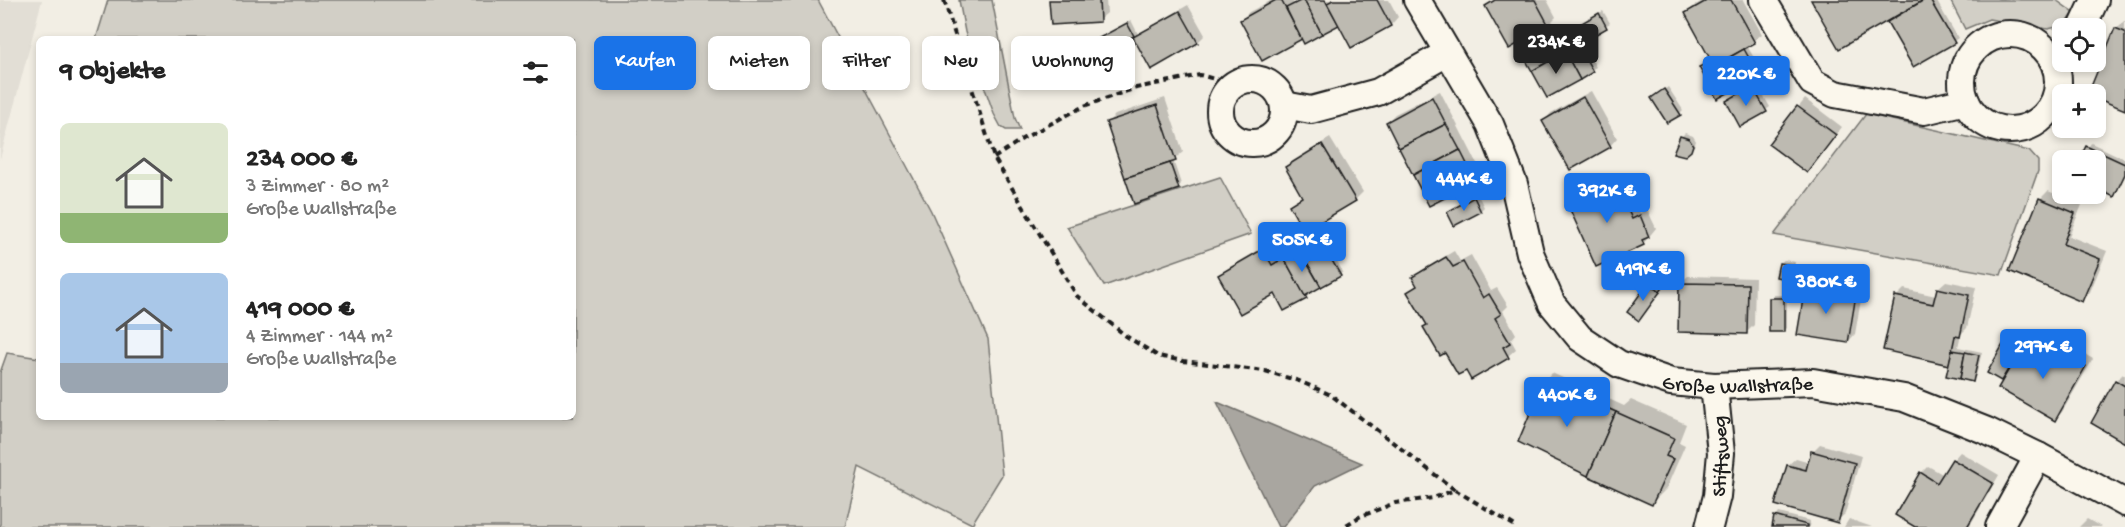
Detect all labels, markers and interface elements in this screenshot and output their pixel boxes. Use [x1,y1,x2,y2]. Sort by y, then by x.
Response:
map controls [2052,18,2106,204]
button: locate [2052,18,2106,72]
pin: 234K € [1507,24,1605,75]
text: 234K € [1527,32,1585,55]
chip: Kaufen [594,36,696,90]
chip: Mieten [708,36,810,90]
chip: Filter [822,36,910,90]
chip: Neu [922,36,999,90]
chip: Wohnung [1011,36,1135,90]
icon: filters [519,56,552,89]
pin: 220K € [1697,56,1795,107]
text: 9 Objekte [60,57,165,88]
text: 220K € [1717,64,1775,87]
button: + [2052,84,2106,138]
text: 234 000 € [246,145,357,176]
icon: home [108,147,180,219]
button: − [2052,150,2106,204]
pin: 444K € [1415,161,1513,212]
text: 444K € [1436,169,1492,192]
pin: 392K € [1558,173,1656,224]
text: 3 Zimmer · 80 m² [246,176,389,199]
text: 392K € [1578,181,1636,204]
text: Große Wallstraße [246,199,396,222]
pin: 505K € [1253,222,1351,273]
text: 505K € [1272,230,1332,253]
pin: 419K € [1594,251,1692,302]
text: 419K € [1615,259,1671,282]
pin: 380K € [1777,264,1875,315]
text: 380K € [1796,272,1856,295]
text: 419 000 € [246,295,354,326]
icon: home [108,297,180,369]
text: 4 Zimmer · 144 m² [246,326,393,349]
pin: 297K € [1994,329,2092,380]
text: 297K € [2014,337,2072,360]
text: Große Wallstraße [246,349,396,372]
street label: Große Wallstraße [1658,372,1814,401]
pin: 440K € [1518,377,1616,428]
text: 440K € [1538,385,1596,408]
street label: Stiftsweg [1709,414,1736,498]

